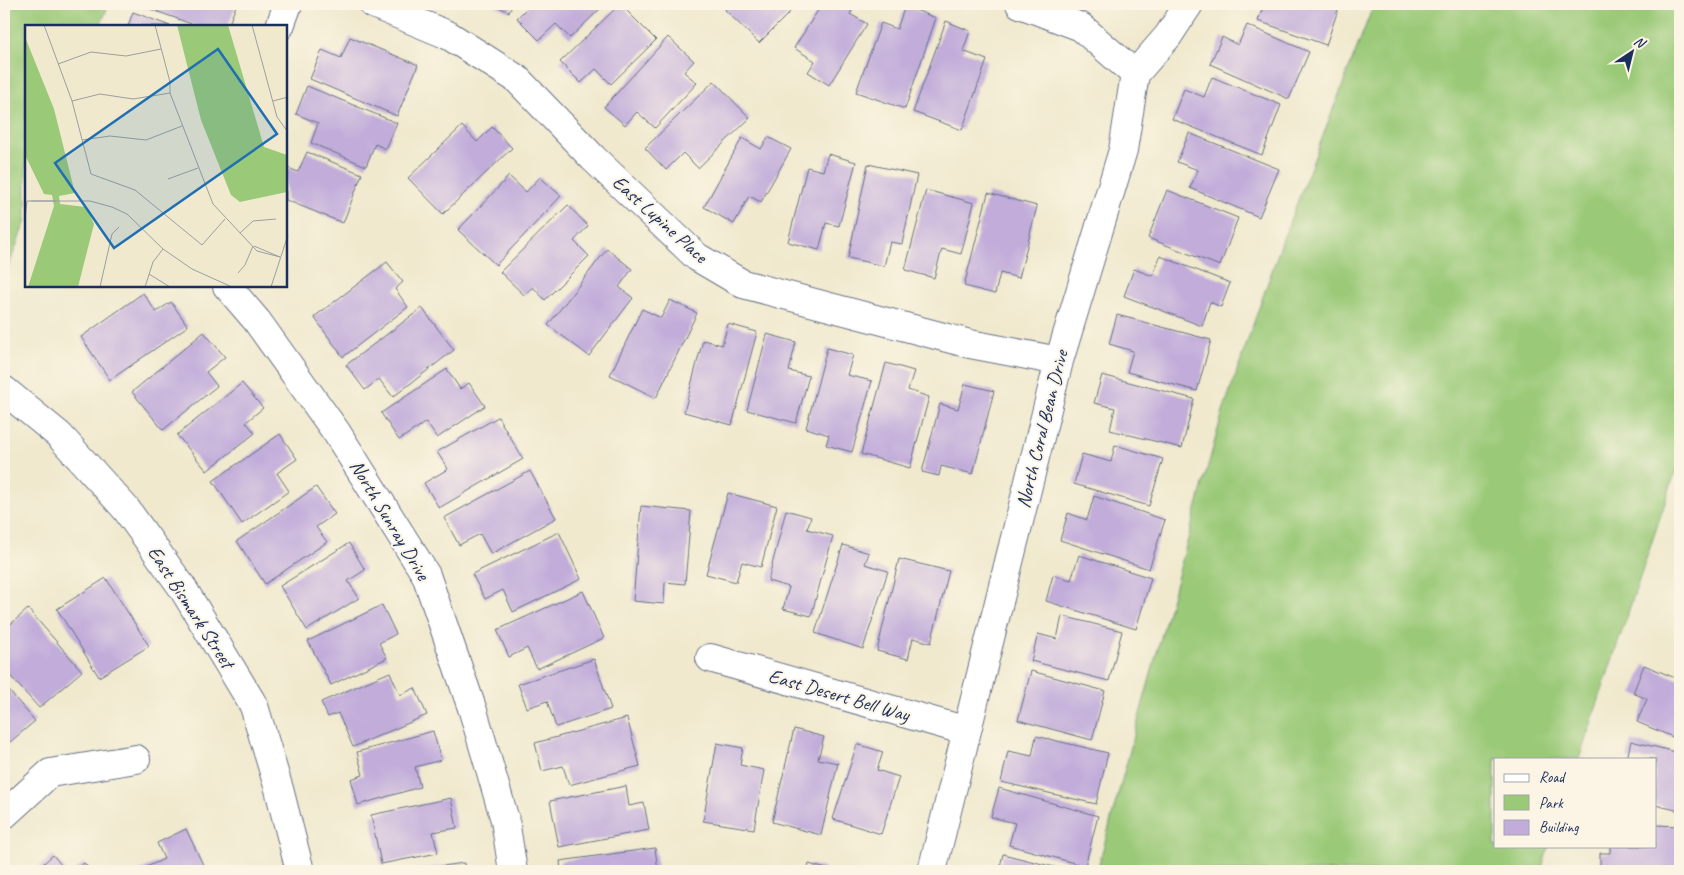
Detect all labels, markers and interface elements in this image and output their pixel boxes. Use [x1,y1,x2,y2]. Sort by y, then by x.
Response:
inset map [25,25,288,288]
north arrow [1606,28,1656,78]
text: N [1631,32,1650,53]
street label: East Lupine Place [607,170,714,269]
street label: North Coral Bean Drive [1010,346,1074,510]
street label: North Sunray Drive [344,455,436,586]
street label: East Bismark Street [142,541,242,676]
street label: East Desert Bell Way [766,663,913,727]
legend [1494,758,1656,848]
text: Road [1539,768,1566,787]
text: Park [1539,794,1564,813]
text: Building [1539,818,1579,837]

